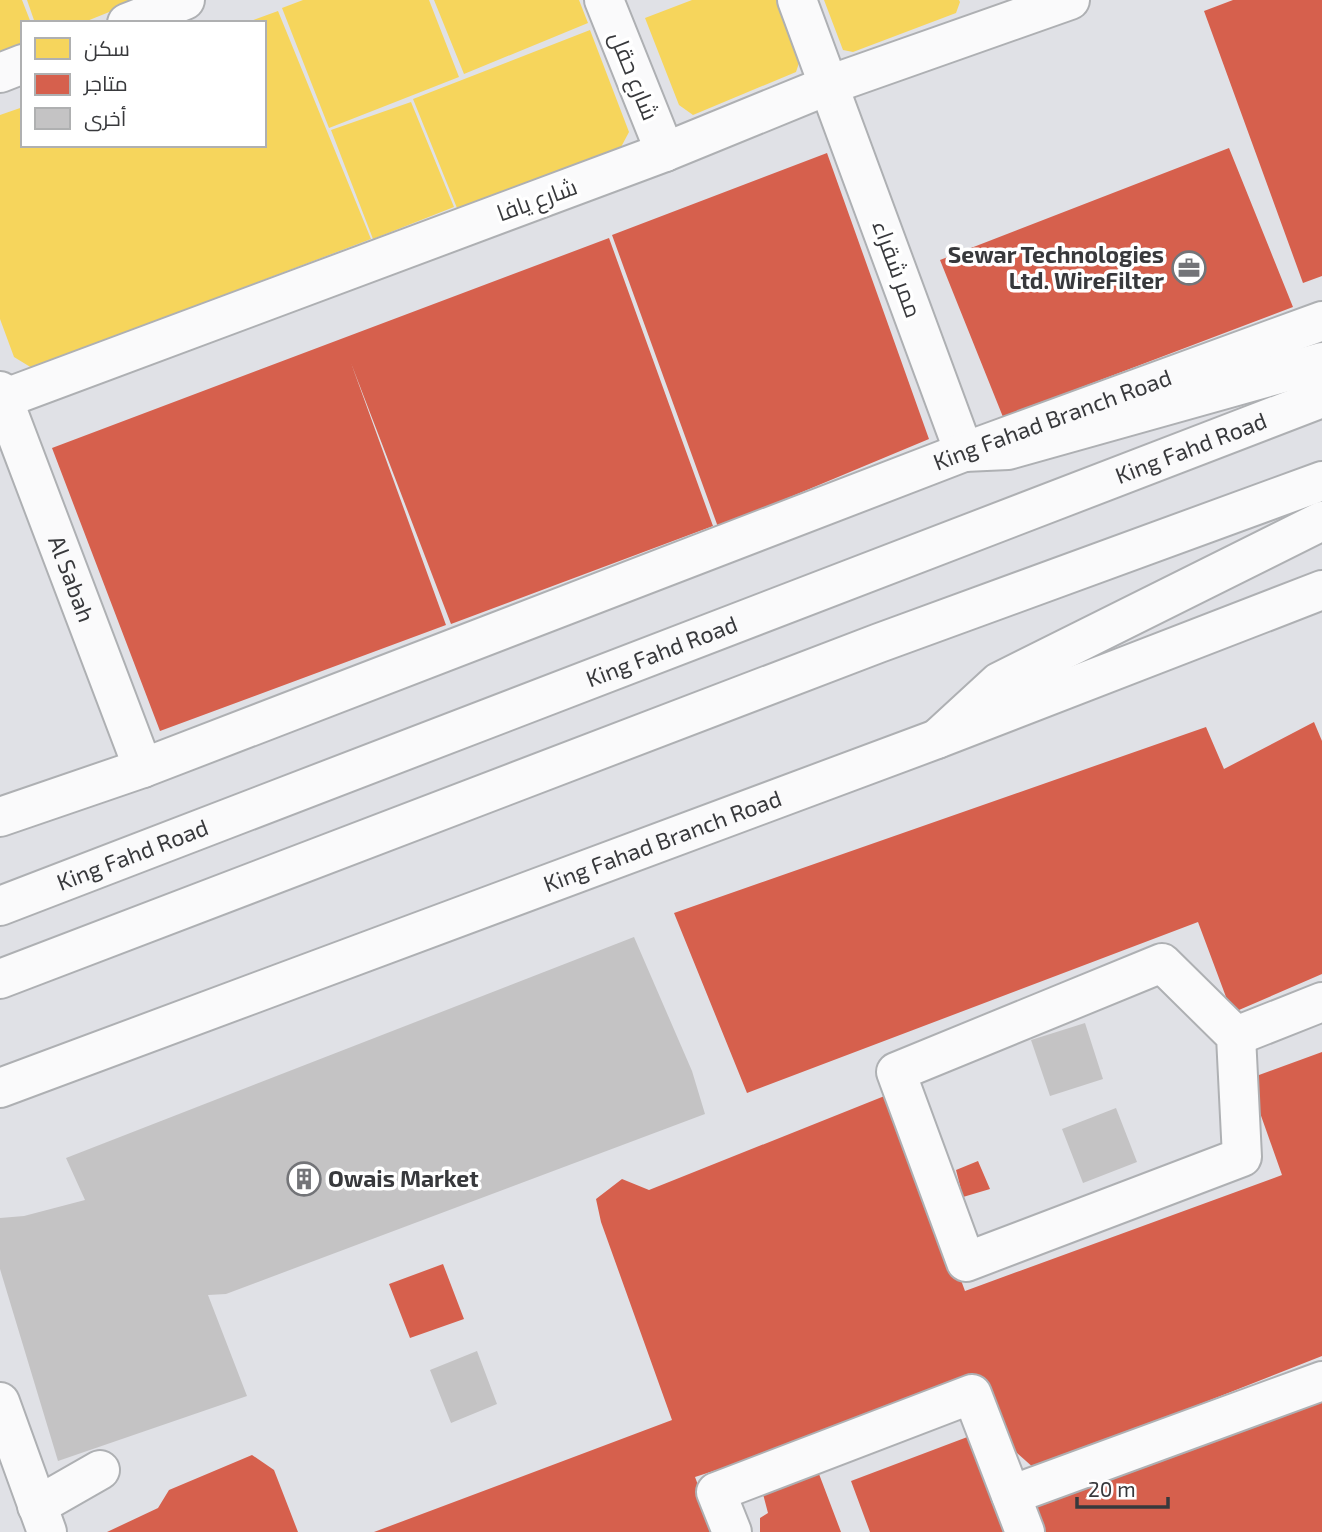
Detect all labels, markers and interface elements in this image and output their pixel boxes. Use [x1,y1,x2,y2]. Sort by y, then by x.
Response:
legend [21,21,266,147]
street label: شارع حقل [602,27,665,125]
text: سكن [84,35,130,62]
text: متاجر [83,70,128,96]
text: أخرى [84,105,126,132]
street label: شارع يافا [493,172,582,229]
street label: ممر شقراء [867,216,928,321]
place label: Sewar Technologies Ltd. WireFilter [948,240,1164,294]
office icon: Sewar Technologies Ltd. WireFilter [1170,249,1208,287]
street label: King Fahad Branch Road [929,362,1175,476]
street label: King Fahd Road [1111,406,1270,489]
street label: Al Sabah [43,531,101,626]
street label: King Fahd Road [582,609,741,692]
street label: King Fahad Branch Road [539,783,785,897]
street label: King Fahd Road [53,812,212,896]
building icon: Owais Market [285,1160,323,1198]
place label: Owais Market [328,1164,479,1192]
scale bar [1077,1466,1168,1510]
text: 20 m [1088,1476,1136,1501]

